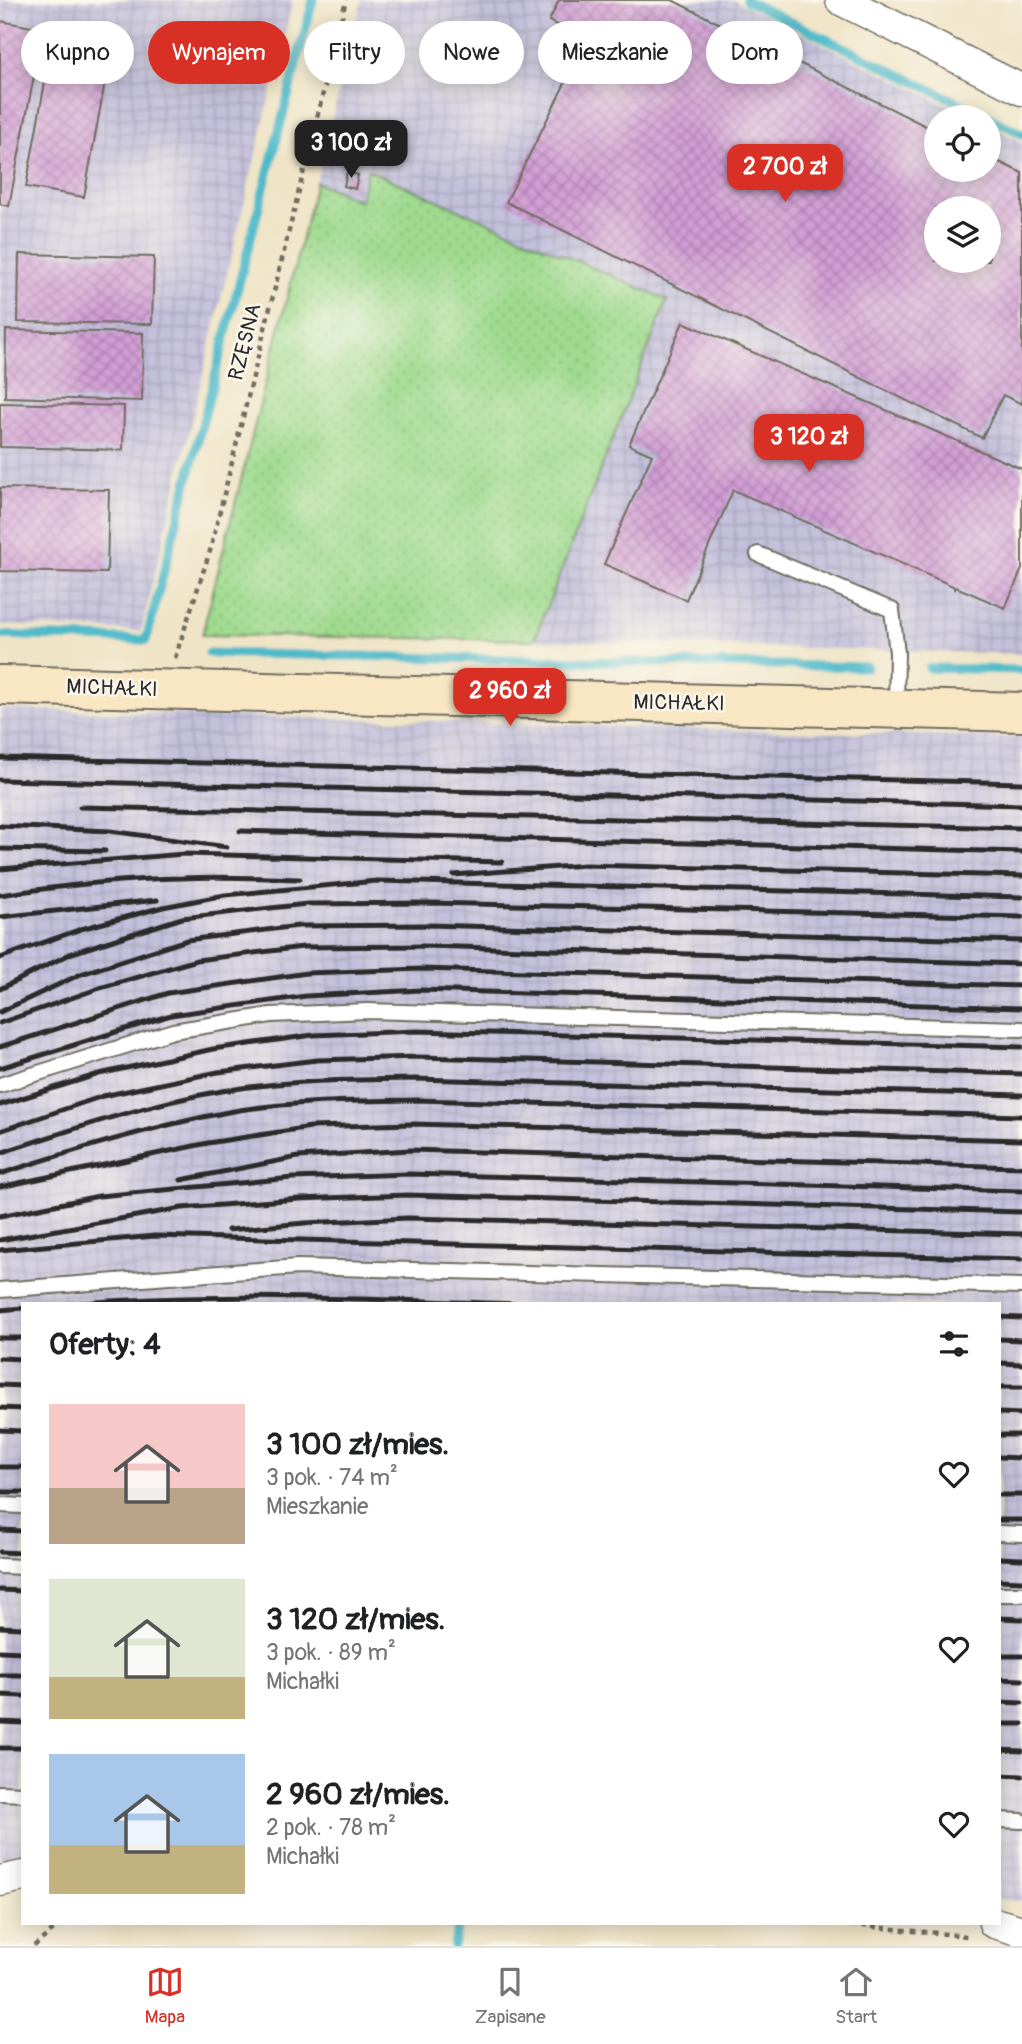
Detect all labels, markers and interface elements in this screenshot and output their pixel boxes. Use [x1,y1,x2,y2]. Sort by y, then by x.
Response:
chip: Kupno [21,21,134,84]
chip: Wynajem [148,21,290,84]
chip: Filtry [304,21,405,84]
chip: Nowe [419,21,524,84]
chip: Mieszkanie [538,21,692,84]
chip: Dom [706,21,803,84]
map controls [924,105,1001,273]
button: locate [924,105,1001,182]
pin: 3 100 zł [279,120,423,180]
text: 3 100 zł [311,128,391,157]
pin: 2 700 zł [713,144,857,204]
text: 2 700 zł [743,152,827,181]
button: layers [924,196,1001,273]
street label: RZĘSNA [222,301,268,383]
pin: 3 120 zł [737,414,881,474]
text: 3 120 zł [770,422,848,451]
pin: 2 960 zł [438,668,582,728]
street label: MICHAŁKI [66,673,158,703]
text: 2 960 zł [469,676,551,705]
street label: MICHAŁKI [633,689,725,717]
icon: filters [935,1325,973,1363]
text: Oferty: 4 [49,1326,161,1363]
text: 3 100 zł/mies. [266,1426,449,1463]
icon: home [105,1432,189,1516]
icon: heart [935,1455,973,1493]
text: 3 pok. · 74 m² [266,1463,398,1492]
text: Mieszkanie [266,1492,368,1521]
text: 3 120 zł/mies. [266,1601,445,1638]
icon: home [105,1607,189,1691]
icon: heart [935,1630,973,1668]
text: 3 pok. · 89 m² [266,1638,396,1667]
text: Michałki [266,1667,339,1696]
text: 2 960 zł/mies. [266,1776,450,1813]
icon: home [105,1782,189,1866]
icon: heart [935,1805,973,1843]
text: 2 pok. · 78 m² [266,1813,396,1842]
text: Michałki [266,1842,339,1871]
tab: Mapa [145,1963,185,2029]
tab: Zapisane [475,1963,546,2029]
tab: Start [835,1963,877,2029]

